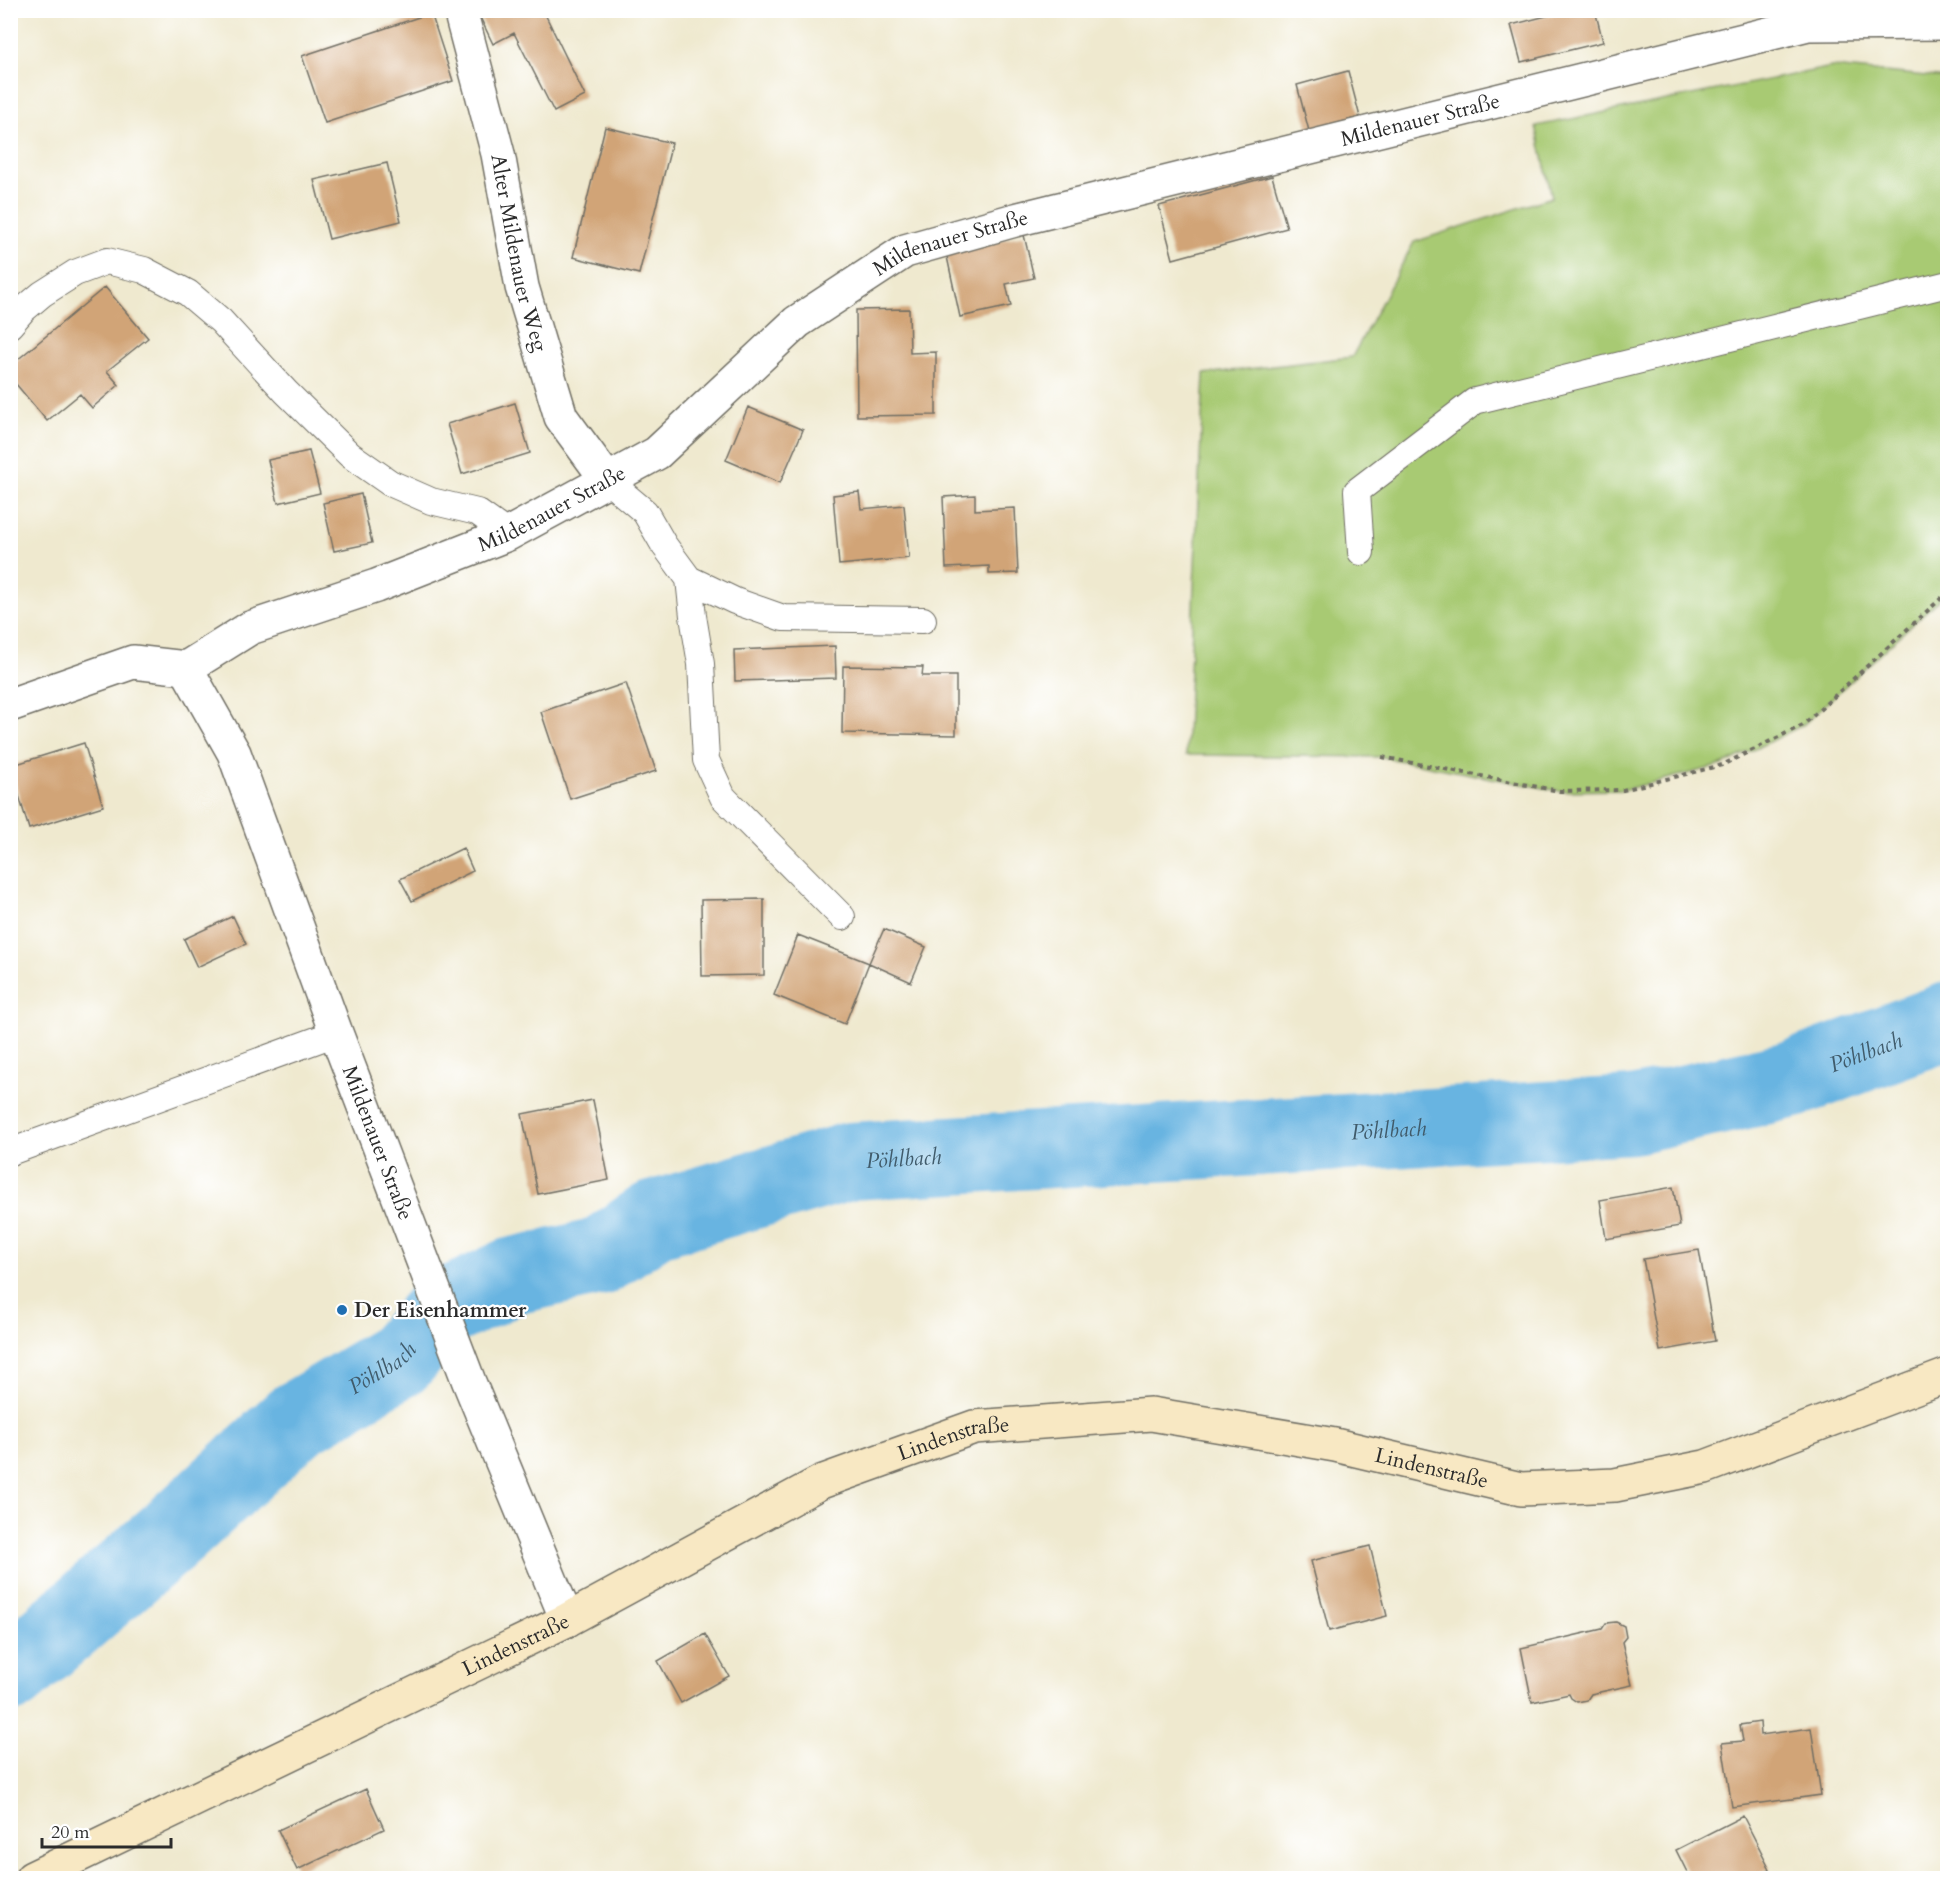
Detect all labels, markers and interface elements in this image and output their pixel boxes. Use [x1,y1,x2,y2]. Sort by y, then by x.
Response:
street label: Mildenauer Straße [1338,87,1503,154]
street label: Alter Mildenauer Weg [483,152,555,355]
street label: Mildenauer Straße [867,203,1031,283]
street label: Mildenauer Straße [474,459,631,559]
water label: Pöhlbach [1825,1025,1907,1080]
street label: Mildenauer Straße [335,1061,420,1224]
water label: Pöhlbach [1350,1113,1428,1148]
water label: Pöhlbach [865,1142,943,1176]
place label: Der Eisenhammer [354,1296,527,1325]
marker: Der Eisenhammer [335,1303,349,1317]
water label: Pöhlbach [343,1335,424,1402]
street label: Lindenstraße [894,1410,1010,1468]
street label: Lindenstraße [1372,1441,1491,1496]
street label: Lindenstraße [457,1607,574,1683]
scale bar [42,1811,171,1849]
text: 20 m [51,1820,90,1845]

